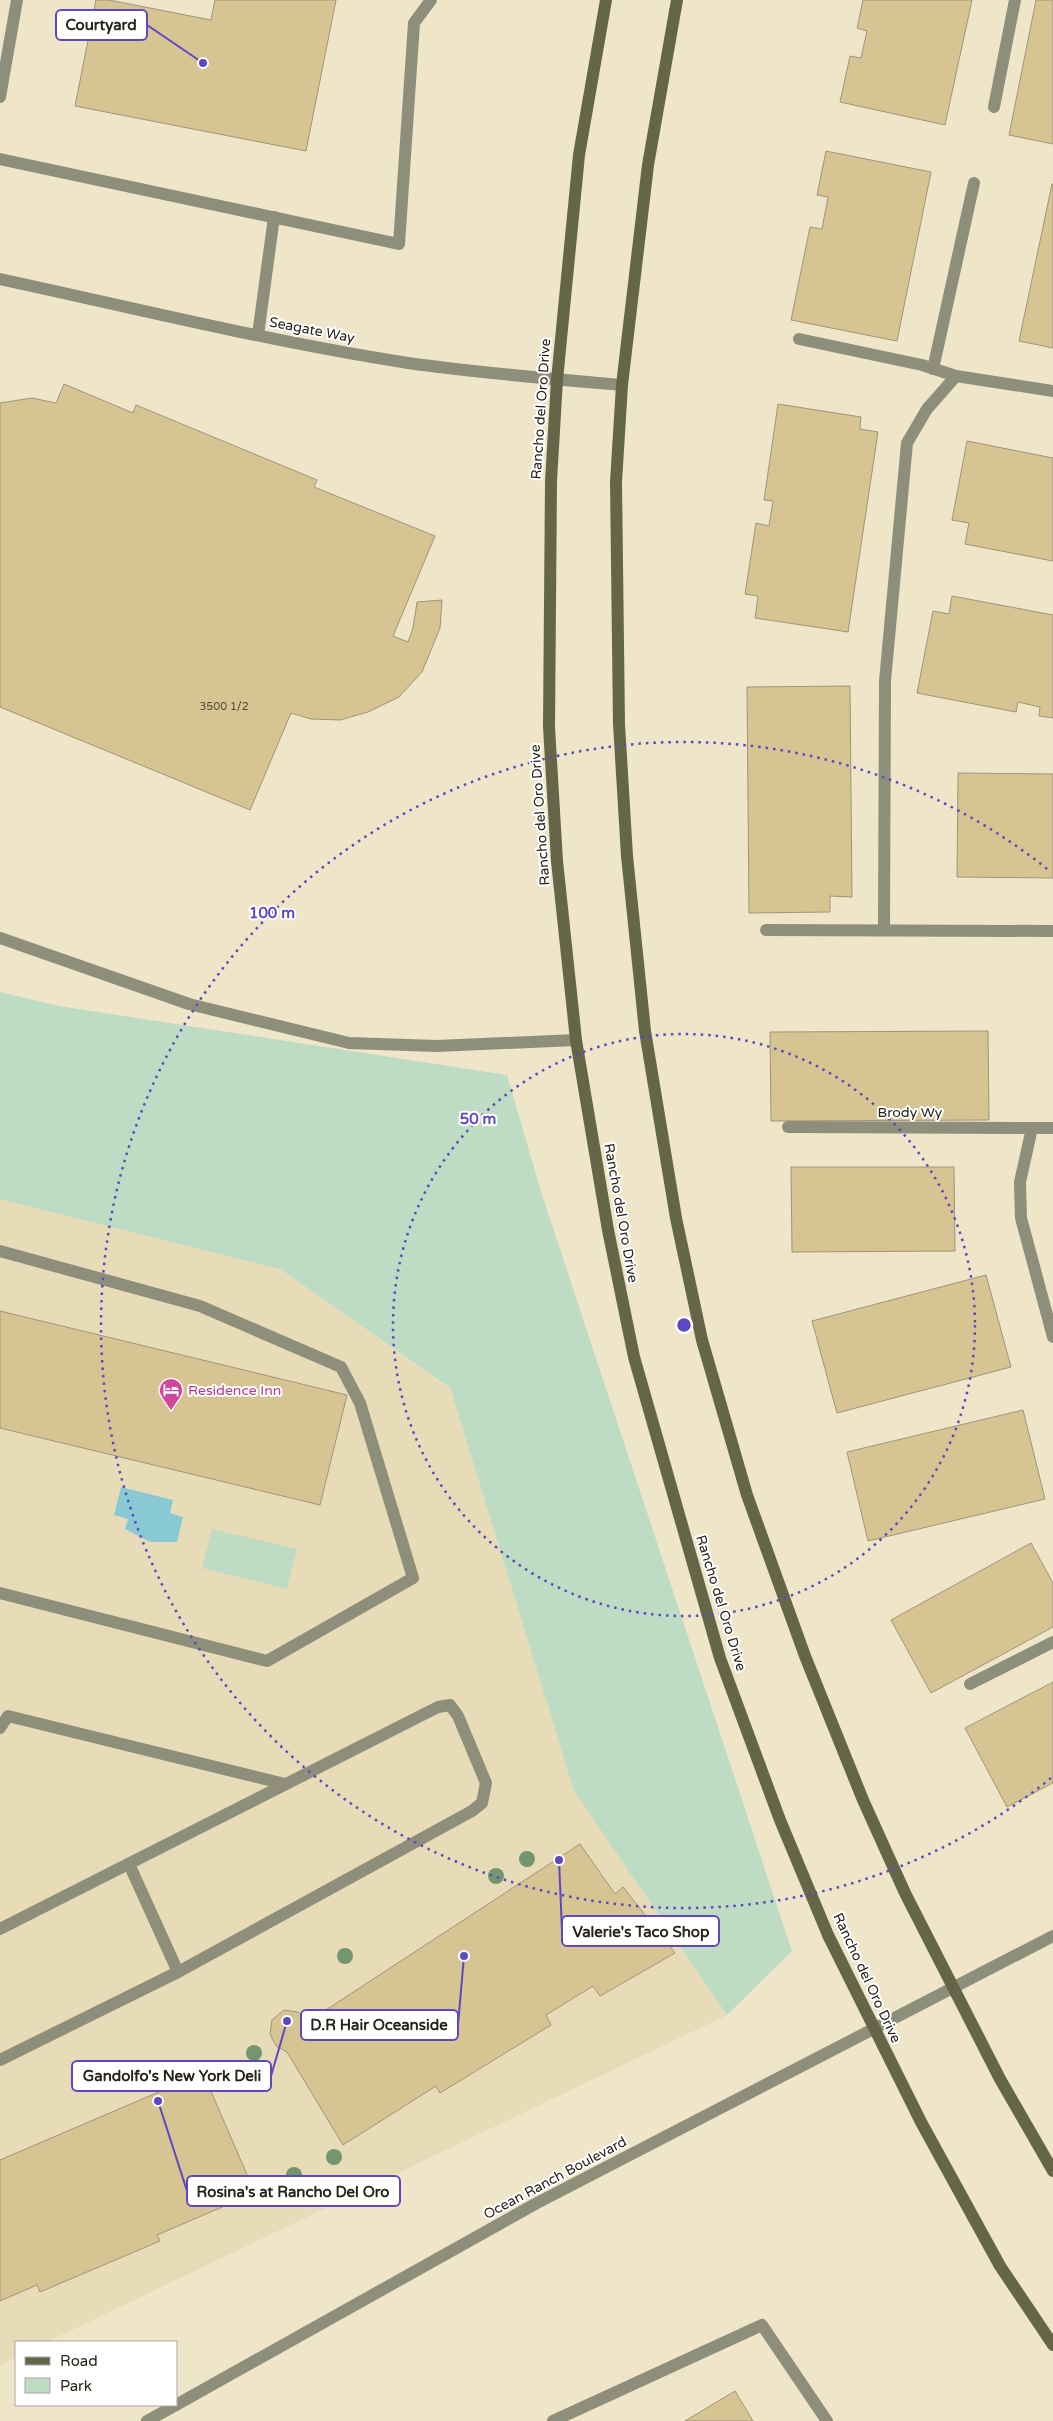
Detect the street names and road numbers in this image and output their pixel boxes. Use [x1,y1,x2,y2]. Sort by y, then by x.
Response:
street label: Seagate Way [268,313,357,347]
street label: Rancho del Oro Drive [528,338,554,480]
street label: Rancho del Oro Drive [527,744,553,886]
street label: Brody Wy [878,1104,943,1121]
street label: Rancho del Oro Drive [600,1142,642,1284]
street label: Rancho del Oro Drive [692,1533,750,1673]
street label: Rancho del Oro Drive [829,1910,905,2046]
street label: Ocean Ranch Boulevard [481,2133,629,2223]

